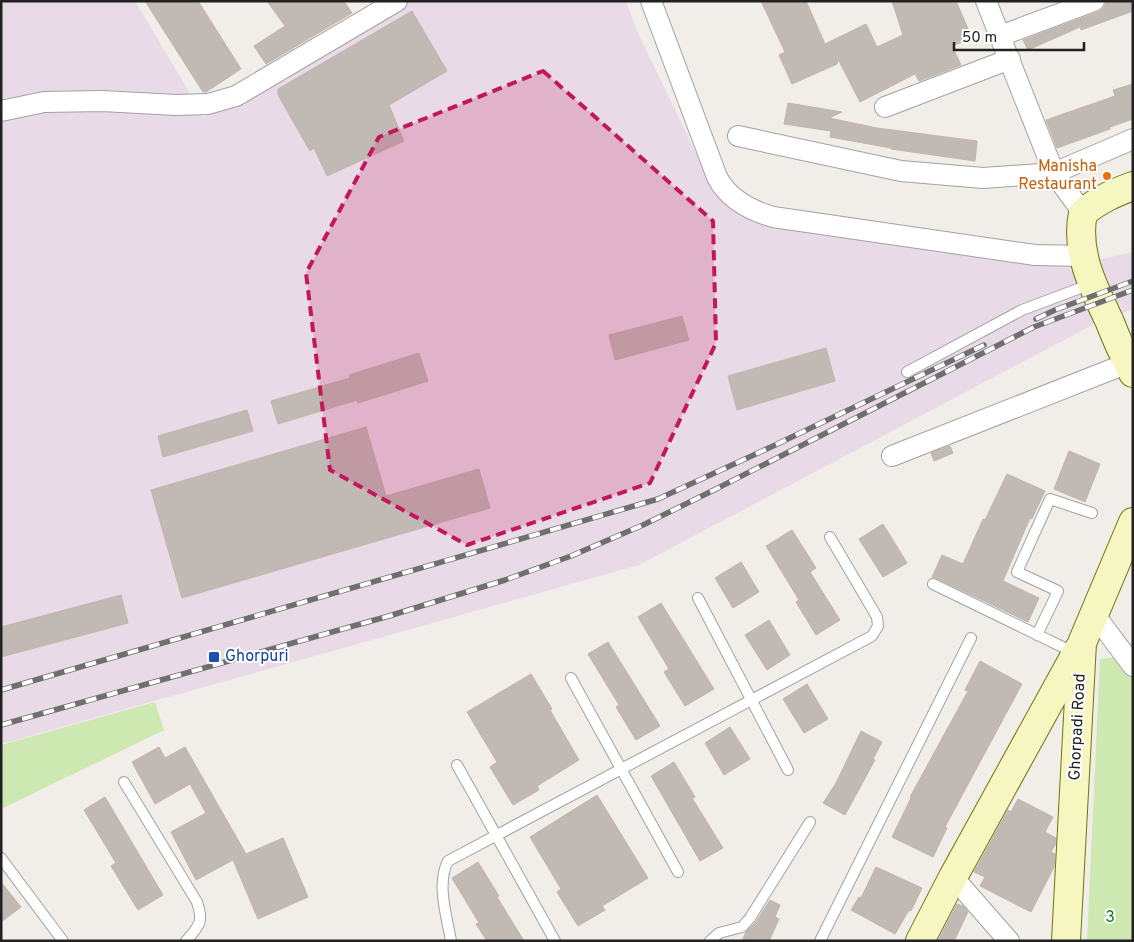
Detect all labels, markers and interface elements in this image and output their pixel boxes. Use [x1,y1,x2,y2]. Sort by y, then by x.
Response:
scale bar [954,20,1084,52]
text: 50 m [962,29,997,48]
place label: Manisha Restaurant [1018,157,1097,195]
marker: Manisha Restaurant [1101,170,1113,182]
place label: Ghorpuri [225,647,289,667]
marker: Ghorpuri [207,650,221,664]
street label: Ghorpadi Road [1065,673,1091,781]
park label: 3 [1105,908,1115,928]

